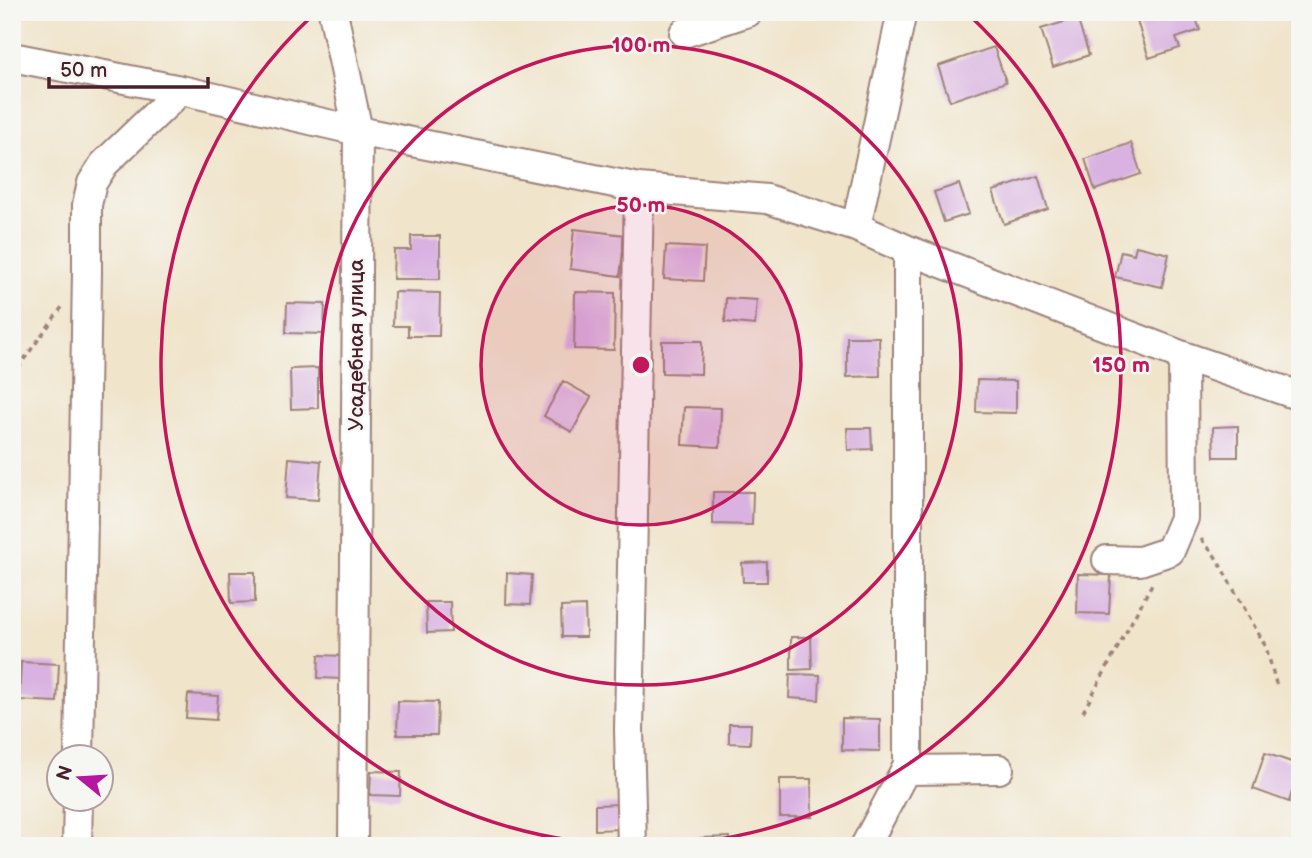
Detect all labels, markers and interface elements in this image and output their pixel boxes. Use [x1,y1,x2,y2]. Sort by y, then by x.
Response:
text: 100 m [612,33,670,58]
scale bar [49,46,208,90]
text: 50 m [60,58,107,83]
text: 50 m [617,193,665,218]
street label: Усадебная улица [344,258,369,431]
centre of rings [629,353,653,377]
text: 150 m [1092,353,1150,378]
north arrow [46,742,116,812]
text: N [52,763,78,784]

